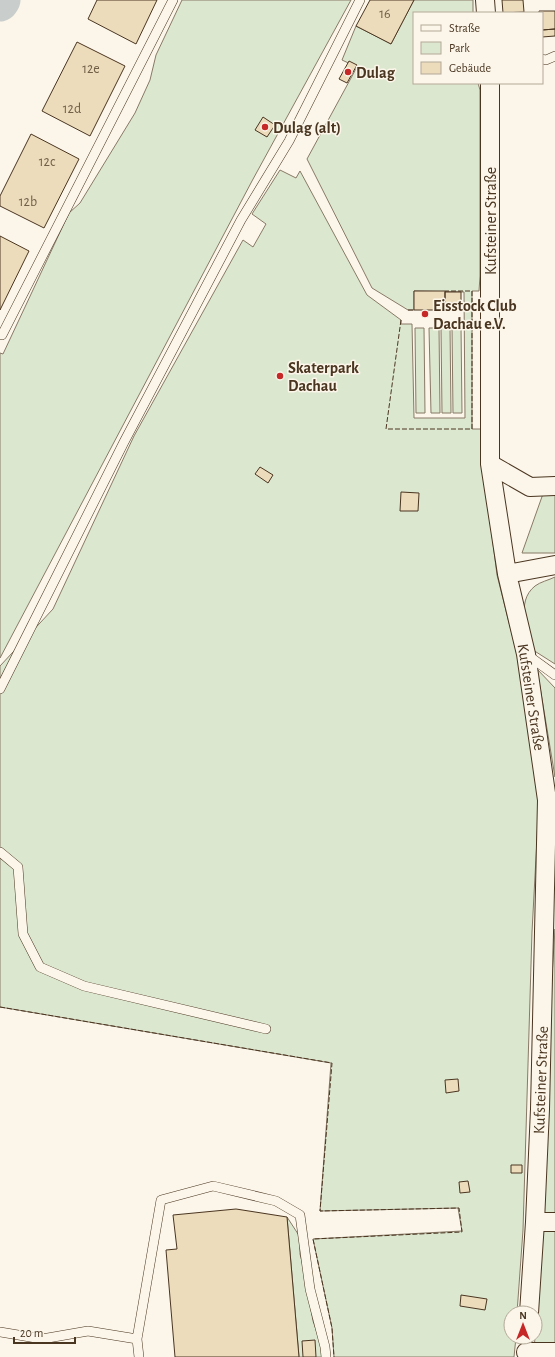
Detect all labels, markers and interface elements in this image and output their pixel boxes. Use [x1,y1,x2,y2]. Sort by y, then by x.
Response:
house number: 16 [379,7,391,21]
legend [413,12,543,84]
text: Straße [449,22,480,34]
text: Park [449,42,470,54]
house number: 12e [82,62,100,76]
text: Gebäude [449,62,491,74]
place label: Dulag [356,65,396,81]
marker: Dulag [343,67,353,77]
house number: 12d [63,102,81,116]
place label: Dulag (alt) [273,120,341,136]
marker: Dulag (alt) [260,122,270,132]
house number: 12c [39,155,56,169]
street label: Kufsteiner Straße [483,167,499,275]
house number: 12b [19,195,37,209]
place label: Eisstock Club Dachau e.V. [433,298,517,332]
marker: Eisstock Club Dachau e.V. [420,309,430,319]
place label: Skaterpark Dachau [288,360,359,394]
marker: Skaterpark Dachau [275,371,285,381]
street label: Kufsteiner Straße [515,643,547,752]
street label: Kufsteiner Straße [531,1026,551,1134]
north arrow [503,1305,543,1345]
text: N [519,1310,527,1321]
scale bar [14,1319,75,1345]
text: 20 m [20,1327,43,1339]

